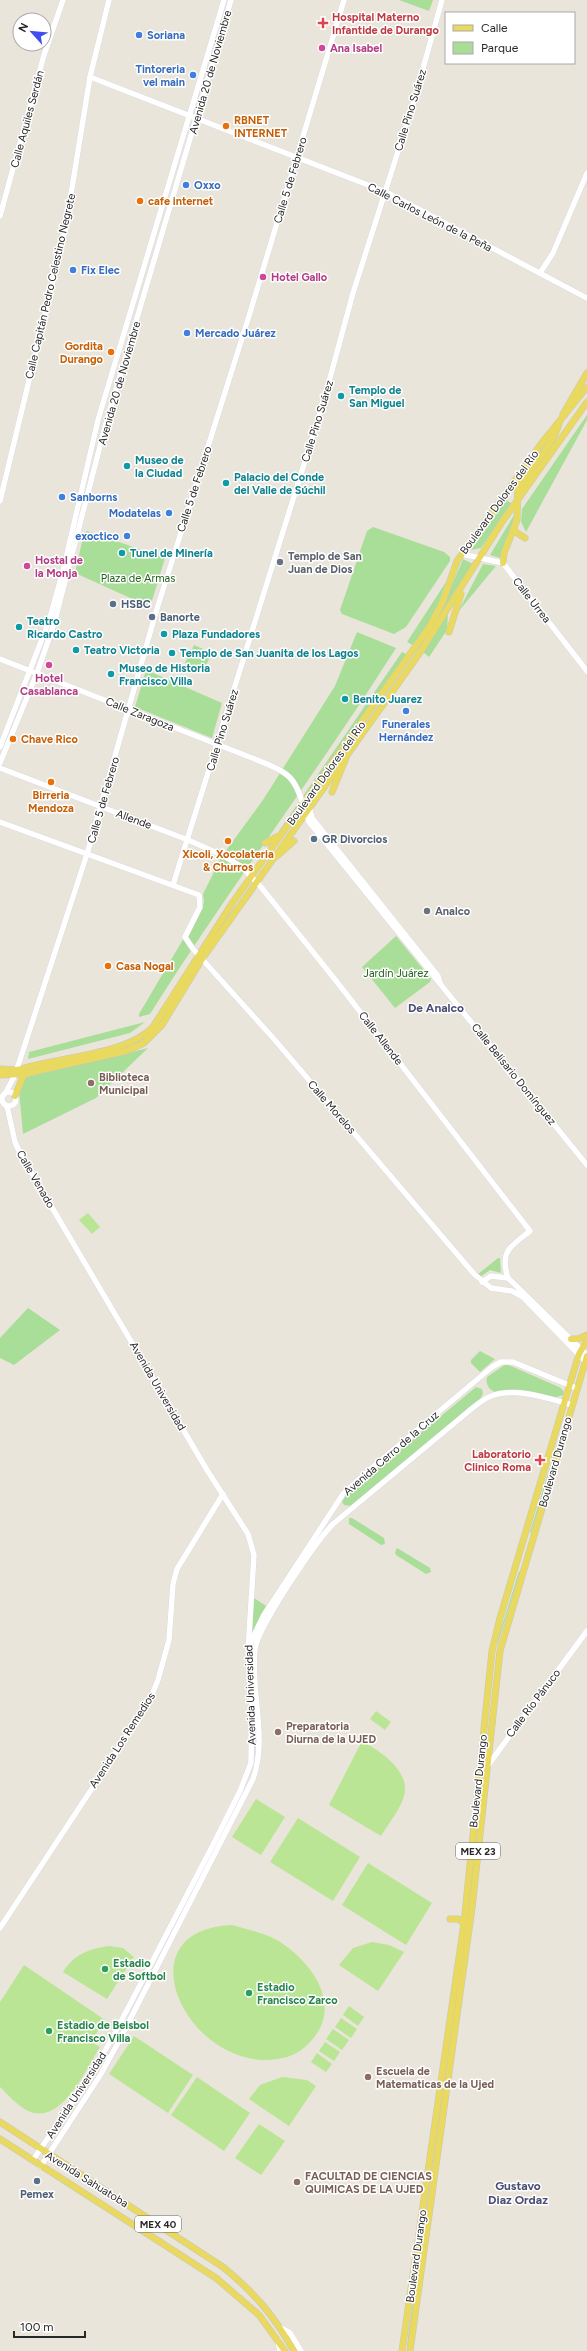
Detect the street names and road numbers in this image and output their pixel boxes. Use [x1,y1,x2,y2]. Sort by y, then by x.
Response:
street label: Avenida 20 de Noviembre [187,9,234,135]
street label: Calle Pino Suárez [392,68,429,153]
street label: Calle Aquiles Serdán [8,69,47,169]
street label: Calle 5 de Febrero [271,135,310,225]
street label: Calle Carlos León de la Peña [365,180,494,255]
street label: Calle Capitán Pedro Celestino Negrete [23,192,78,380]
street label: Avenida 20 de Noviembre [96,320,143,446]
street label: Calle Pino Suárez [299,379,336,464]
street label: Calle 5 de Febrero [174,445,214,534]
street label: Boulevard Dolores del Río [457,448,541,557]
street label: Calle Urrea [510,575,553,626]
street label: Calle Pino Suárez [204,688,241,773]
street label: Calle Zaragoza [104,695,176,734]
street label: Boulevard Dolores del Río [284,719,368,828]
street label: Calle 5 de Febrero [85,755,122,845]
street label: Allende [114,807,153,832]
street label: Calle Allende [356,1009,405,1068]
street label: Calle Belisario Domínguez [469,1021,559,1128]
street label: Calle Morelos [305,1078,358,1137]
street label: Calle Venado [14,1148,57,1211]
street label: Avenida Universidad [127,1340,188,1433]
street label: Avenida Cerro de la Cruz [341,1408,442,1498]
street label: Boulevard Durango [536,1415,575,1509]
street label: Avenida Universidad [242,1645,259,1745]
street label: Calle Río Pánuco [504,1667,563,1740]
street label: Avenida Los Remedios [87,1690,158,1790]
street label: Boulevard Durango [467,1734,490,1828]
road number: MEX 23 [456,1843,500,1859]
street label: Avenida Universidad [44,2050,109,2141]
street label: Avenida Sahuatoba [43,2149,131,2210]
street label: Boulevard Durango [404,2209,429,2303]
road number: MEX 40 [135,2216,181,2232]

